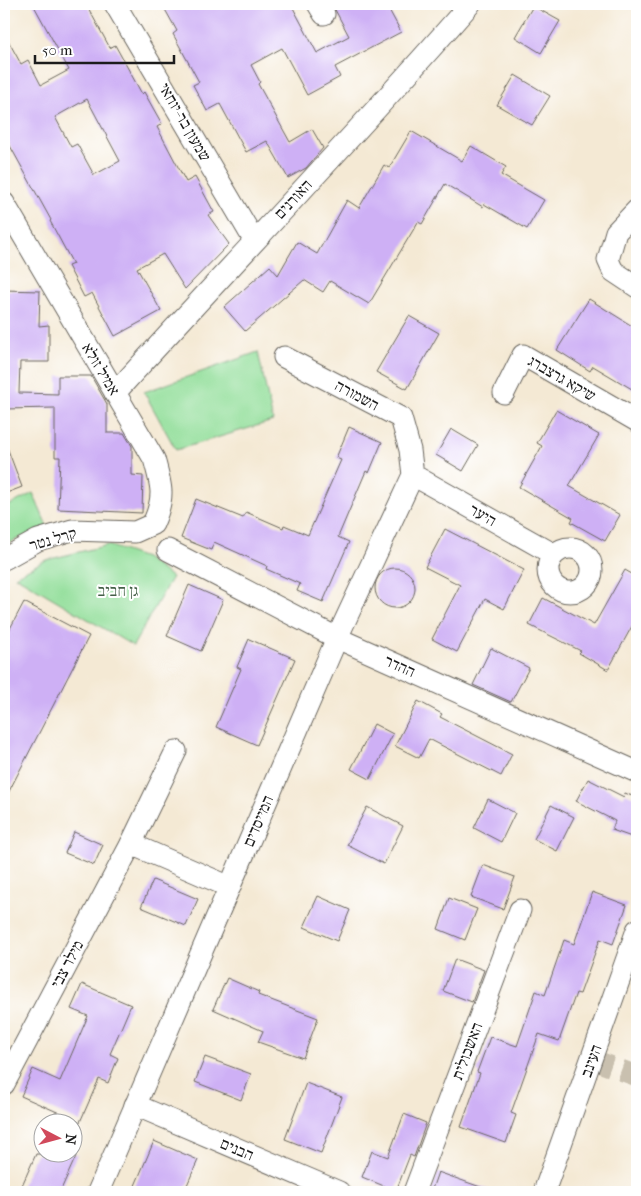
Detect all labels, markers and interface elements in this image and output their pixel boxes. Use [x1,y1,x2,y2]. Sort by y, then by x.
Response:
scale bar [35,32,174,64]
text: 50 m [42,41,73,59]
street label: שמעון בר-יוחאי [155,79,215,165]
street label: האורנים [270,175,316,223]
street label: אמיל זולא [78,340,124,398]
street label: שיקא גרצברג [525,351,599,405]
street label: השמורה [332,375,382,415]
street label: היער [466,500,500,530]
street label: קרל נטר [27,523,79,555]
park label: גן חביב [97,581,139,600]
street label: ההדר [382,651,418,681]
street label: המייסדים [239,792,277,850]
street label: מילר צבי [47,937,87,991]
street label: האשכולית [447,1020,487,1082]
street label: העינב [576,1042,606,1080]
north arrow [32,1114,82,1164]
text: N [61,1133,79,1146]
street label: הבנים [217,1134,257,1164]

